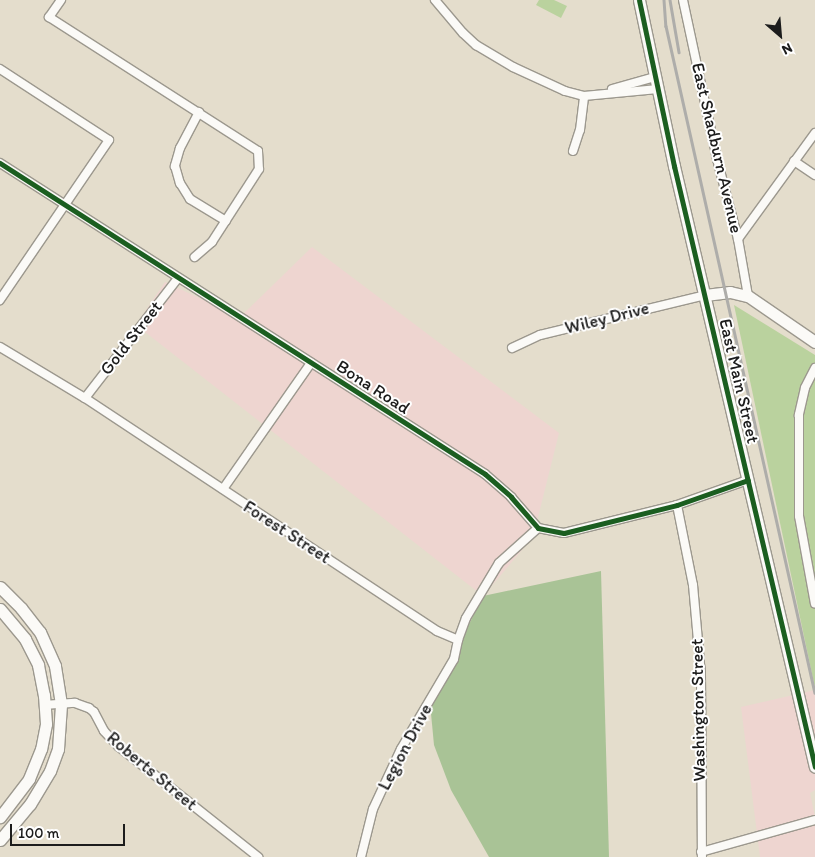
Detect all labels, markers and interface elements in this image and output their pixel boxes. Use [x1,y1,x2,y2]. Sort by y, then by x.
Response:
north arrow [755,10,805,60]
text: N [779,39,795,59]
street label: East Shadburn Avenue [687,61,747,235]
street label: Gold Street [95,297,167,379]
street label: Wiley Drive [562,297,652,339]
street label: East Main Street [714,316,764,446]
street label: Bona Road [332,355,414,419]
street label: Forest Street [239,496,335,568]
street label: Washington Street [686,638,710,782]
street label: Legion Drive [373,700,437,794]
street label: Roberts Street [103,727,201,815]
scale bar [12,814,128,846]
text: 100 m [18,824,59,842]

